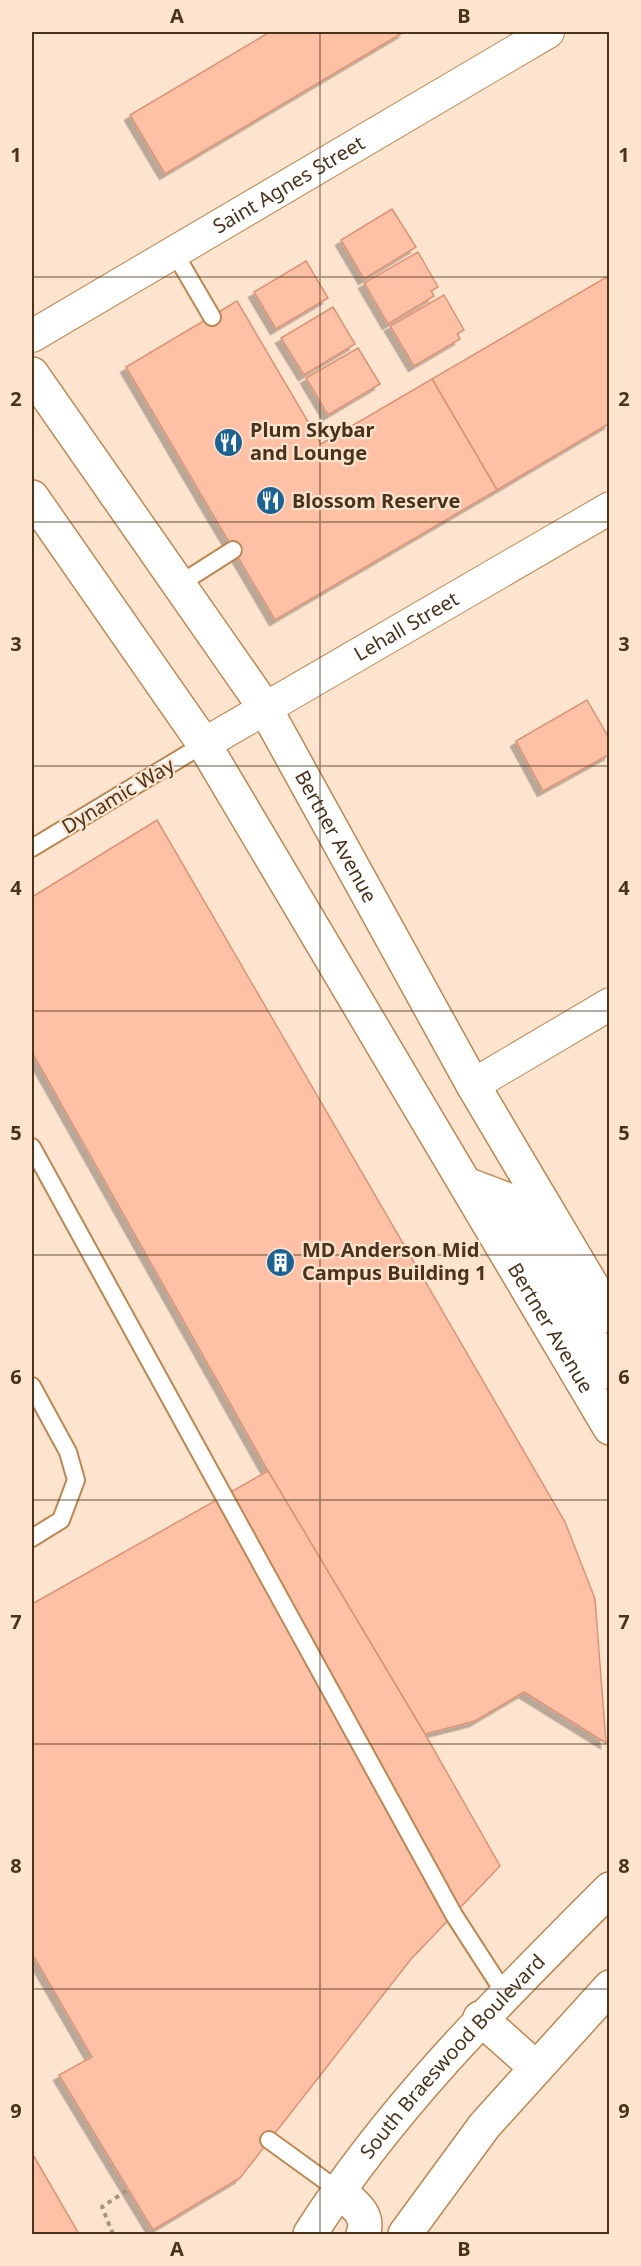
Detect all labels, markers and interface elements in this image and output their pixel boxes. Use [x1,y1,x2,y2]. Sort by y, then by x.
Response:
text: A [170,2,184,29]
text: B [457,2,471,29]
street label: Saint Agnes Street [208,129,369,239]
text: 1 [10,141,22,168]
text: 1 [618,141,630,168]
text: 2 [10,385,22,412]
text: 2 [618,385,630,412]
place label: Plum Skybar and Lounge [250,416,375,466]
restaurant icon: Plum Skybar and Lounge [213,426,245,458]
restaurant icon: Blossom Reserve [255,485,287,517]
place label: Blossom Reserve [292,487,460,514]
street label: Lehall Street [349,585,463,667]
text: 3 [10,630,22,657]
text: 3 [618,630,630,657]
street label: Dynamic Way [56,751,180,840]
street label: Bertner Avenue [289,765,384,907]
text: 4 [10,874,22,901]
text: 4 [618,874,630,901]
text: 5 [10,1119,22,1146]
text: 5 [618,1119,630,1146]
place label: MD Anderson Mid Campus Building 1 [302,1236,486,1286]
building icon: MD Anderson Mid Campus Building 1 [265,1246,297,1278]
street label: Bertner Avenue [502,1257,600,1398]
text: 6 [10,1363,22,1390]
text: 6 [618,1363,630,1390]
text: 7 [10,1608,22,1635]
text: 7 [618,1608,630,1635]
text: 8 [10,1852,22,1879]
text: 8 [618,1852,630,1879]
street label: South Braeswood Boulevard [353,1948,551,2164]
text: 9 [10,2097,22,2124]
text: 9 [618,2097,630,2124]
text: A [170,2235,184,2262]
text: B [457,2235,471,2262]

